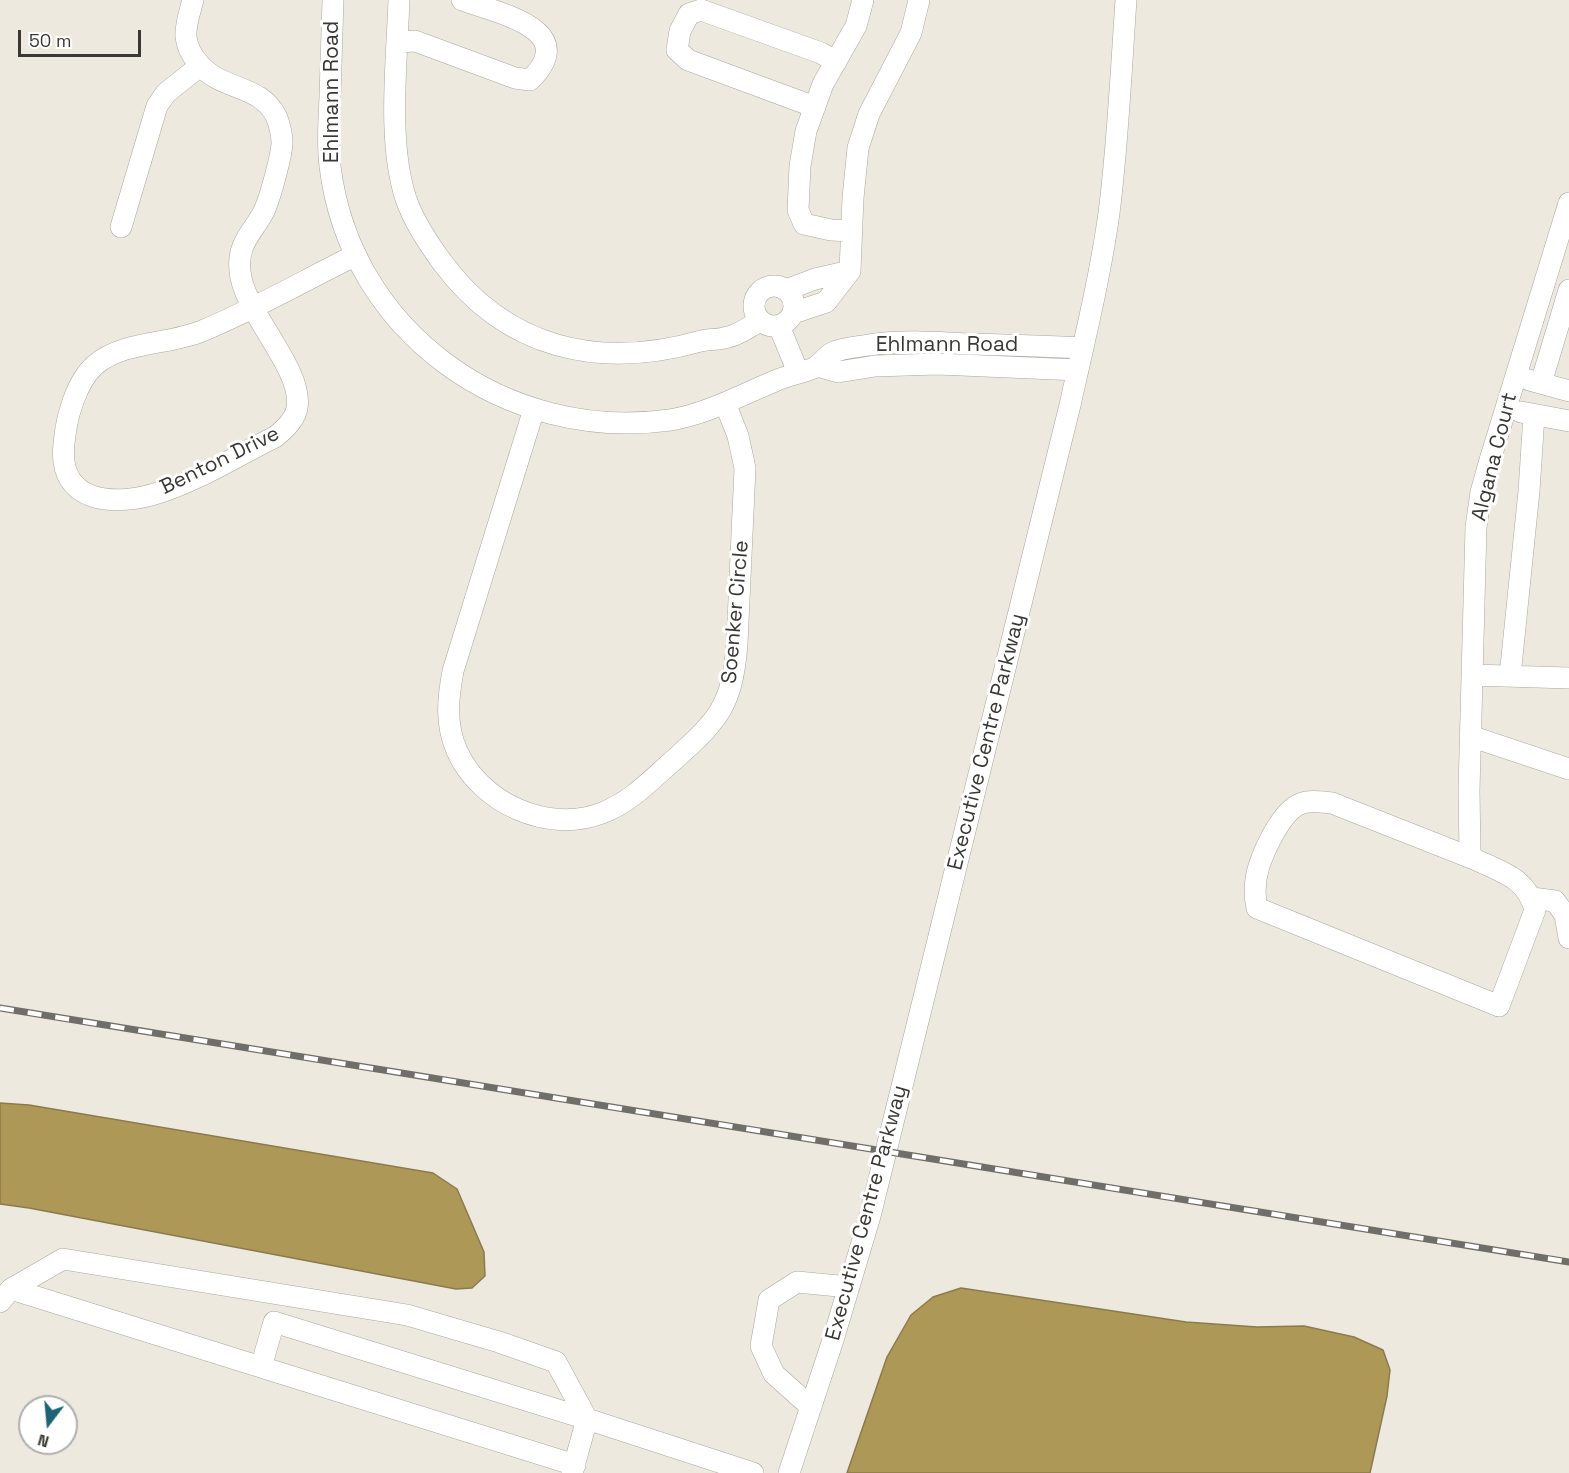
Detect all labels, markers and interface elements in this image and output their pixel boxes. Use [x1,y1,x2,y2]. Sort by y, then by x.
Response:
scale bar [21,18,144,56]
street label: Ehlmann Road [319,21,345,163]
text: 50 m [29,29,71,52]
street label: Ehlmann Road [876,332,1018,358]
street label: Algana Court [1467,390,1523,524]
street label: Benton Drive [156,421,284,501]
street label: Soenker Circle [717,539,755,685]
street label: Executive Centre Parkway [943,611,1031,873]
street label: Executive Centre Parkway [821,1083,913,1343]
north arrow [18,1395,78,1455]
text: N [35,1429,52,1452]

